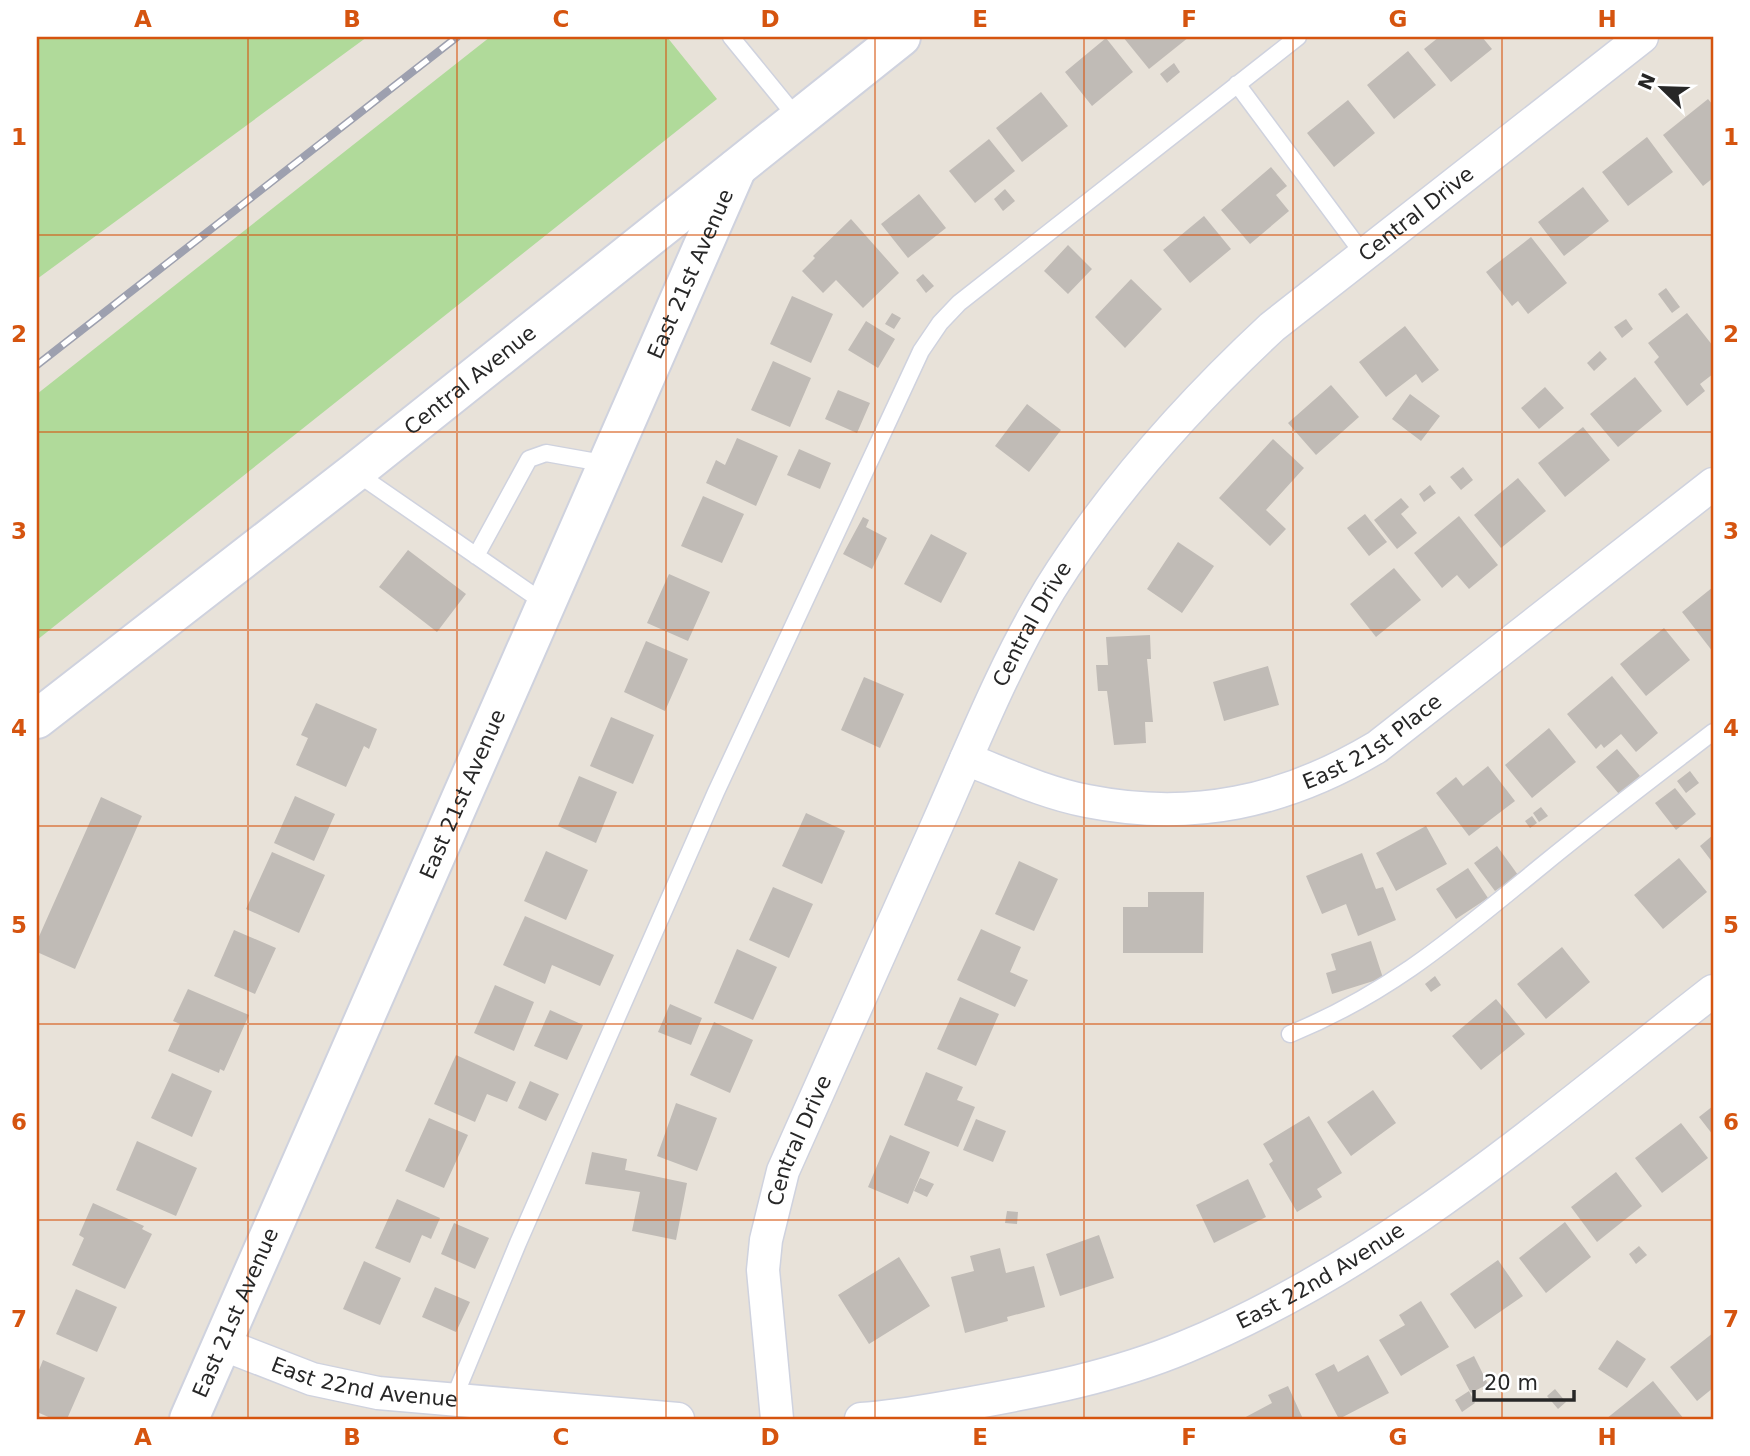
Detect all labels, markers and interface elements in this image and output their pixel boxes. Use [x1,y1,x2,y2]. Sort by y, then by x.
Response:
text: A [134,6,152,32]
text: B [343,6,361,32]
text: C [553,6,569,32]
text: D [760,6,780,32]
text: E [972,6,988,32]
text: F [1181,6,1197,32]
text: G [1389,6,1407,32]
text: H [1597,6,1617,32]
north arrow [1628,52,1698,122]
text: N [1633,70,1660,93]
text: 1 [11,124,27,150]
text: 1 [1723,124,1739,150]
street label: Central Drive [1354,162,1478,266]
street label: East 21st Avenue [643,186,738,363]
text: 2 [11,321,27,347]
street label: Central Avenue [400,321,541,440]
text: 2 [1723,321,1739,347]
text: 3 [11,518,27,544]
text: 3 [1723,518,1739,544]
street label: Central Drive [988,557,1076,690]
street label: East 21st Place [1299,689,1446,794]
street label: East 21st Avenue [415,706,510,883]
text: 4 [11,715,27,741]
text: 4 [1723,715,1739,741]
text: 5 [11,912,27,938]
text: 5 [1723,912,1739,938]
street label: Central Drive [763,1071,836,1208]
text: 6 [11,1109,27,1135]
text: 6 [1723,1109,1739,1135]
street label: East 22nd Avenue [1233,1218,1409,1334]
street label: East 21st Avenue [188,1224,283,1401]
text: 7 [11,1306,27,1332]
text: 7 [1723,1306,1739,1332]
street label: East 22nd Avenue [268,1352,459,1412]
scale bar [1474,1358,1573,1402]
text: 20 m [1484,1371,1538,1395]
text: A [134,1424,152,1450]
text: B [343,1424,361,1450]
text: C [553,1424,569,1450]
text: D [760,1424,780,1450]
text: E [972,1424,988,1450]
text: F [1181,1424,1197,1450]
text: G [1389,1424,1407,1450]
text: H [1597,1424,1617,1450]

